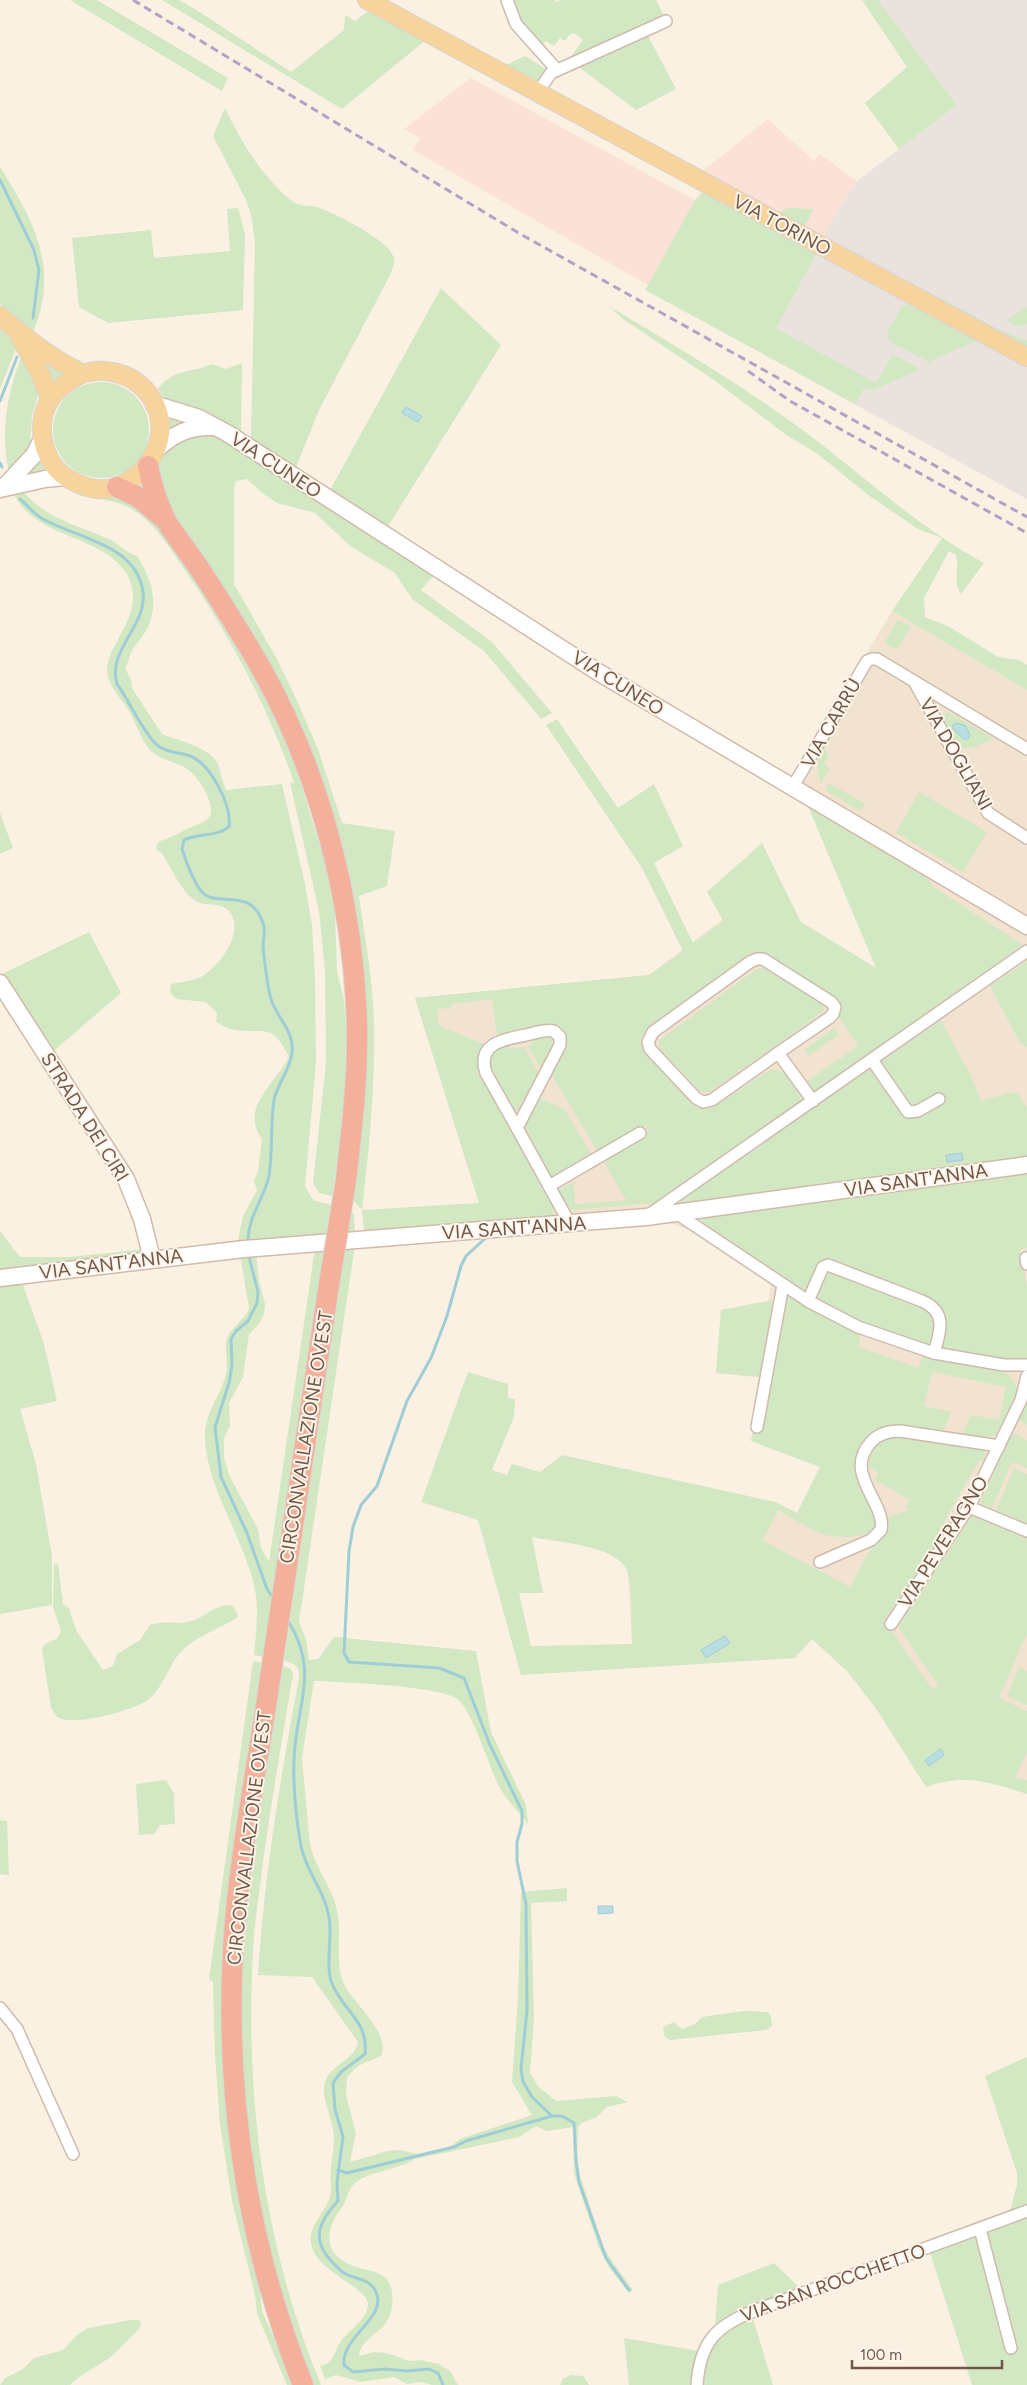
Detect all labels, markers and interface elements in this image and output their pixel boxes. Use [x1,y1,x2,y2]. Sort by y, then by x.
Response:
street label: VIA TORINO [729,190,835,260]
street label: VIA CUNEO [226,427,326,503]
street label: VIA CUNEO [568,646,668,720]
street label: VIA CARRÙ [796,674,866,772]
street label: VIA DOGLIANI [915,694,997,814]
street label: STRADA DEI CIRI [36,1048,134,1186]
street label: VIA SANT'ANNA [843,1159,989,1201]
street label: VIA SANT'ANNA [441,1211,587,1245]
street label: VIA SANT'ANNA [38,1244,184,1284]
street label: CIRCONVALLAZIONE OVEST [275,1308,337,1565]
street label: VIA PEVERAGNO [893,1472,993,1612]
street label: CIRCONVALLAZIONE OVEST [222,1709,276,1966]
street label: VIA SAN ROCCHETTO [737,2239,929,2327]
scale bar [852,2338,1002,2370]
text: 100 m [860,2346,902,2364]

